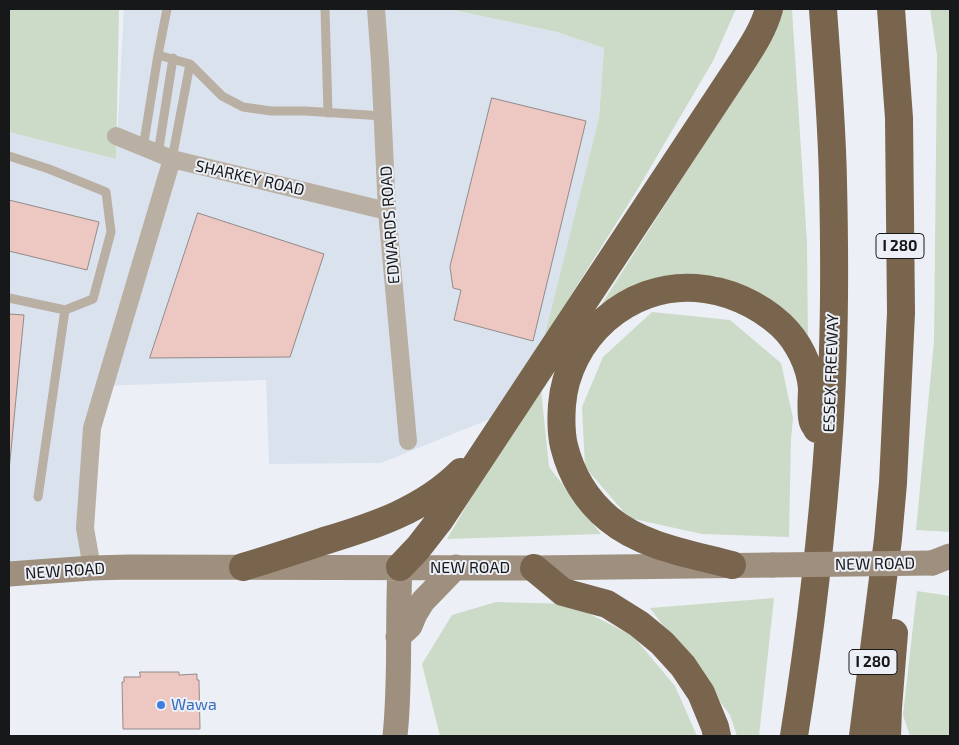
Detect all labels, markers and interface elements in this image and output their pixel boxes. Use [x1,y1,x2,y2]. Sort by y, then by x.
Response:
street label: SHARKEY ROAD [193,156,307,200]
street label: EDWARDS ROAD [376,165,404,285]
road number: I 280 [876,234,924,258]
street label: ESSEX FREEWAY [819,313,843,433]
street label: NEW ROAD [835,554,915,574]
street label: NEW ROAD [430,558,510,578]
street label: NEW ROAD [24,559,106,583]
road number: I 280 [849,650,897,674]
place label: Wawa [171,695,217,715]
marker: Wawa [155,699,167,711]

